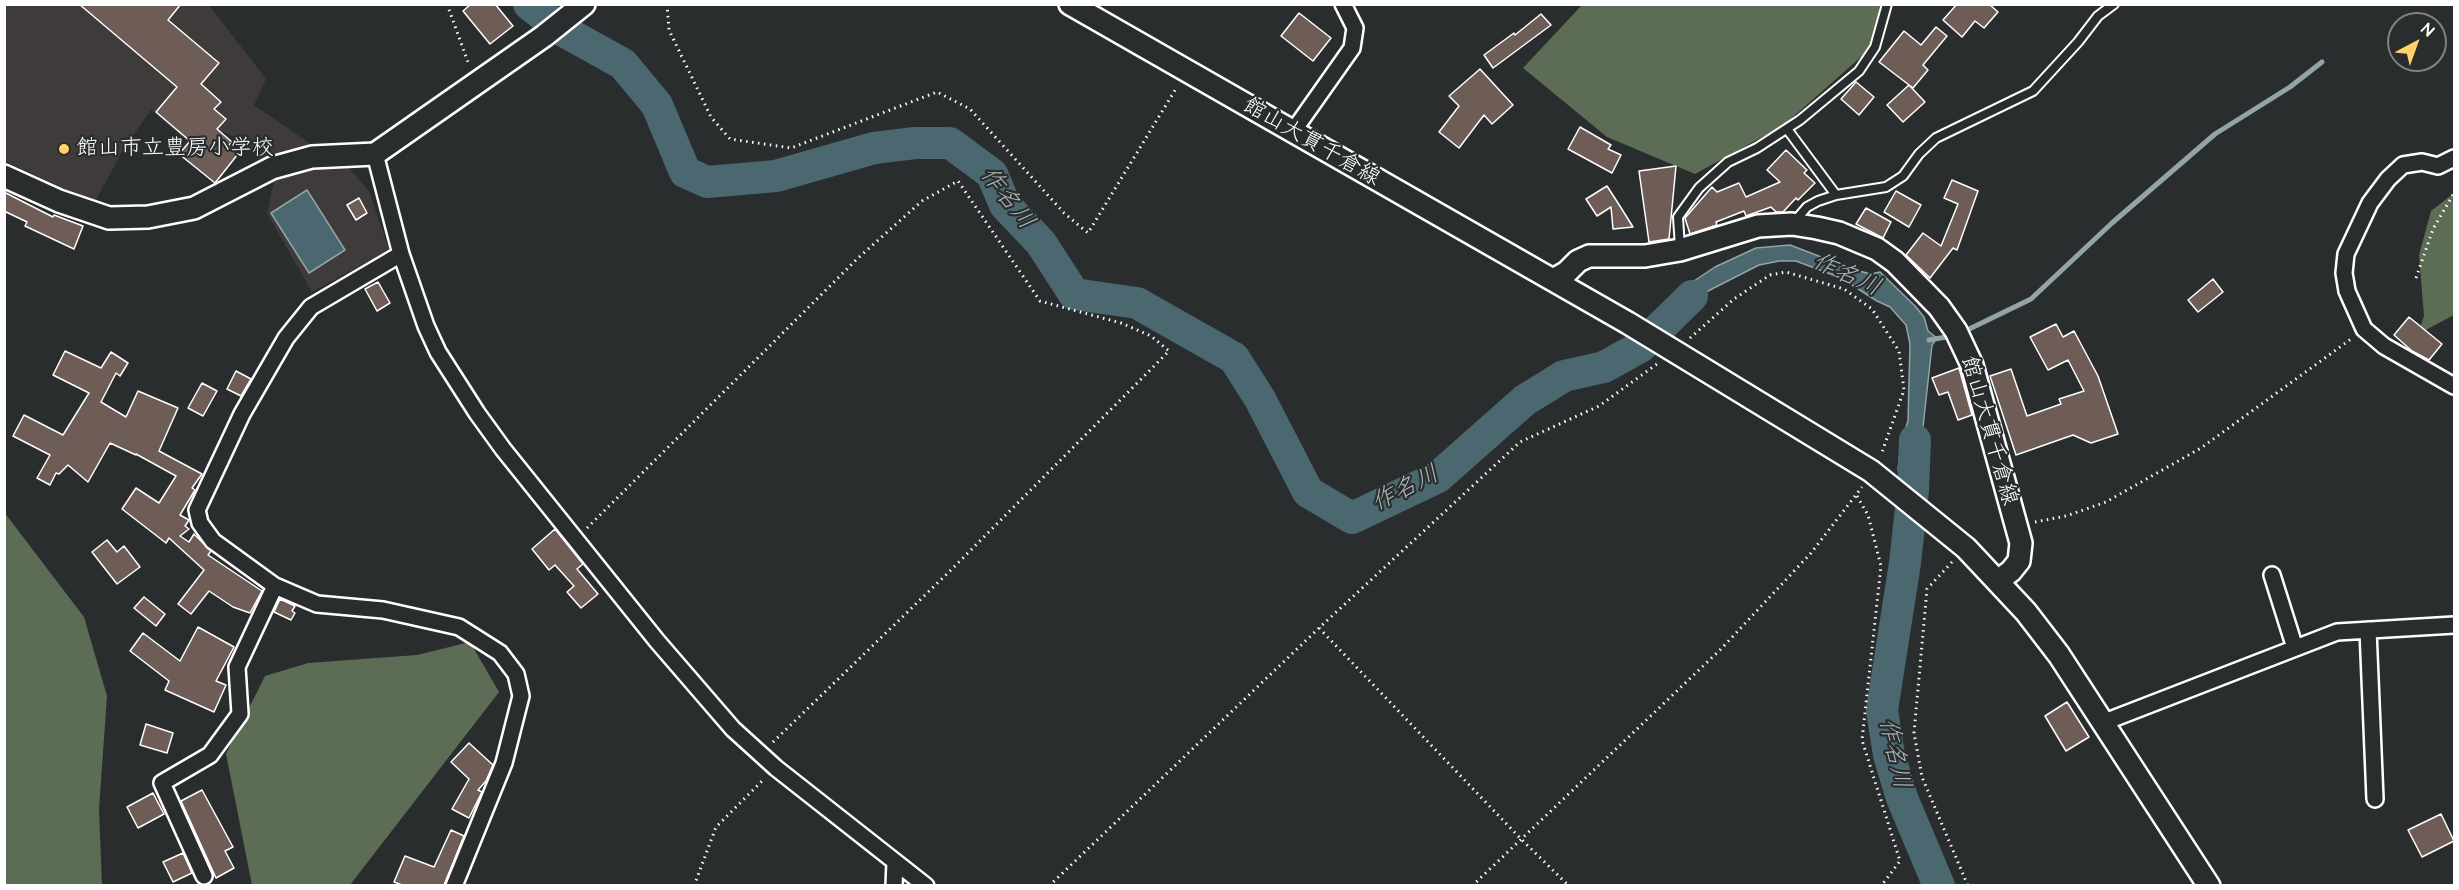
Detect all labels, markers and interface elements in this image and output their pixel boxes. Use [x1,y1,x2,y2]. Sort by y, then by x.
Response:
north arrow [2387,12,2447,72]
text: N [2416,18,2438,42]
street label: 館山大貫千倉線 [1238,93,1384,193]
place label: 館山市立豊房小学校 [76,136,274,162]
marker: 館山市立豊房小学校 [57,142,71,156]
water label: 作名川 [972,162,1040,236]
water label: 作名川 [1807,248,1885,304]
street label: 館山大貫千倉線 [1954,353,2022,509]
water label: 作名川 [1367,461,1445,519]
water label: 作名川 [1871,716,1915,792]

